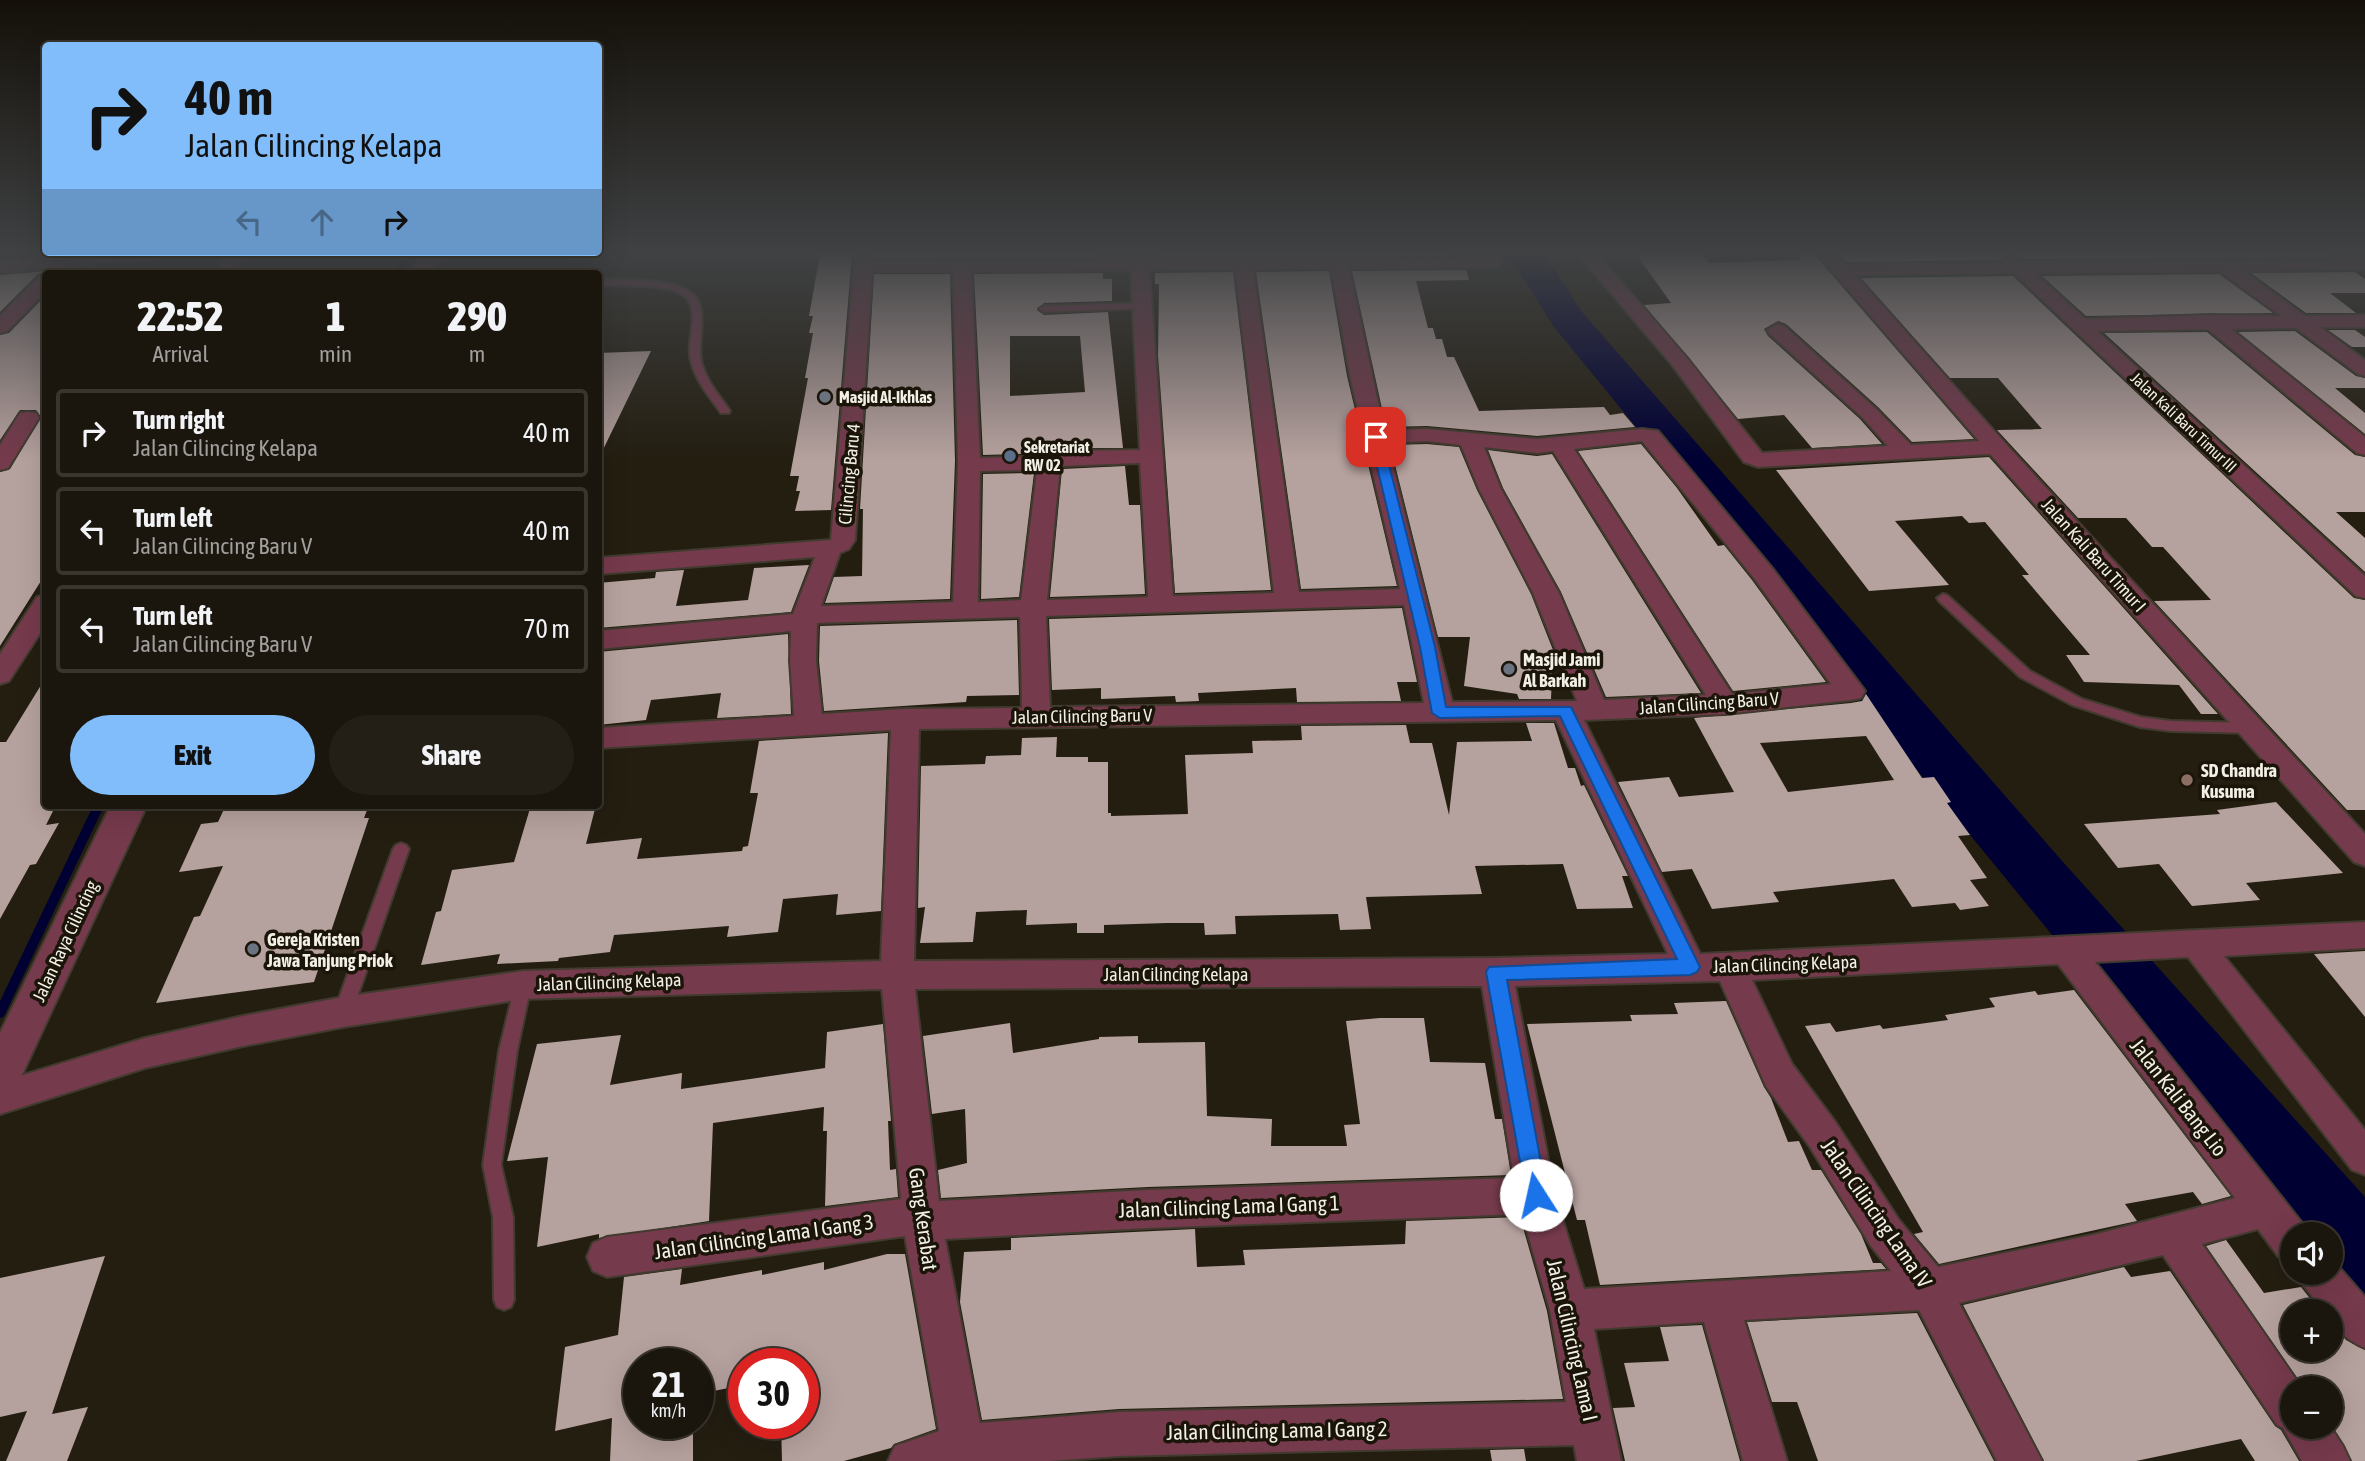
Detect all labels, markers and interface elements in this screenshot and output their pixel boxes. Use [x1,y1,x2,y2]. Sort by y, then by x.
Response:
text: 40 m [185,69,273,125]
icon: right [70,70,161,161]
text: Jalan Cilincing Kelapa [185,127,442,164]
icon: left [230,203,268,241]
icon: ahead [303,203,341,241]
icon: right [376,203,414,241]
text: 22:52 [137,292,224,340]
text: 1 [326,292,345,340]
text: 290 [447,292,507,340]
text: Arrival [152,341,209,367]
text: min [319,341,352,367]
text: m [469,341,485,367]
street label: Jalan Kali Baru Timur III [2128,368,2240,476]
place label: Masjid Al-Ikhlas [839,388,933,406]
marker: Masjid Al-Ikhlas [817,389,833,405]
text: Turn right [133,405,224,435]
pin [1346,407,1406,467]
icon: right [74,414,112,452]
text: 40 m [523,418,570,448]
icon: arrive [1357,418,1395,456]
street label: Cilincing Baru 4 [834,423,864,525]
text: Jalan Cilincing Kelapa [133,435,318,461]
place label: Sekretariat RW 02 [1024,438,1090,474]
marker: Sekretariat RW 02 [1002,448,1018,464]
street label: Jalan Kali Baru Timur I [2037,494,2151,616]
text: Turn left [133,503,213,533]
icon: left [74,512,112,550]
text: 40 m [523,516,570,546]
text: Jalan Cilincing Baru V [133,533,312,559]
text: Turn left [133,601,213,631]
icon: left [74,610,112,648]
text: 70 m [523,614,570,644]
text: Jalan Cilincing Baru V [133,631,312,657]
place label: Masjid Jami Al Barkah [1522,649,1600,691]
marker: Masjid Jami Al Barkah [1501,661,1517,677]
street label: Jalan Cilincing Baru V [1638,688,1780,718]
street label: Jalan Cilincing Baru V [1012,704,1152,728]
button: Exit [70,715,315,795]
button: Share [329,715,574,795]
place label: SD Chandra Kusuma [2201,760,2277,802]
marker: SD Chandra Kusuma [2179,772,2195,788]
street label: Jalan Raya Cilincing [28,877,102,1005]
place label: Gereja Kristen Jawa Tanjung Priok [266,929,394,971]
marker: Gereja Kristen Jawa Tanjung Priok [245,941,261,957]
street label: Jalan Cilincing Kelapa [1712,951,1858,977]
street label: Jalan Cilincing Kelapa [1104,964,1248,985]
street label: Jalan Cilincing Kelapa [536,969,682,995]
street label: Jalan Kali Bang Lio [2126,1033,2232,1161]
street label: Jalan Cilincing Lama IV [1817,1134,1938,1292]
position arrow [1499,1158,1573,1232]
street label: Gang Kerabat [905,1166,943,1272]
street label: Jalan Cilincing Lama I Gang 1 [1118,1190,1340,1222]
street label: Jalan Cilincing Lama I Gang 3 [653,1209,875,1263]
map controls [2280,1222,2343,1439]
button: sound [2280,1222,2343,1285]
street label: Jalan Cilincing Lama I [1543,1257,1603,1423]
button: + [2280,1299,2343,1362]
speed limit sign: 30 [728,1348,819,1439]
text: 21 [652,1364,685,1404]
button: − [2280,1376,2343,1439]
text: km/h [651,1400,686,1421]
street label: Jalan Cilincing Lama I Gang 2 [1166,1416,1388,1444]

